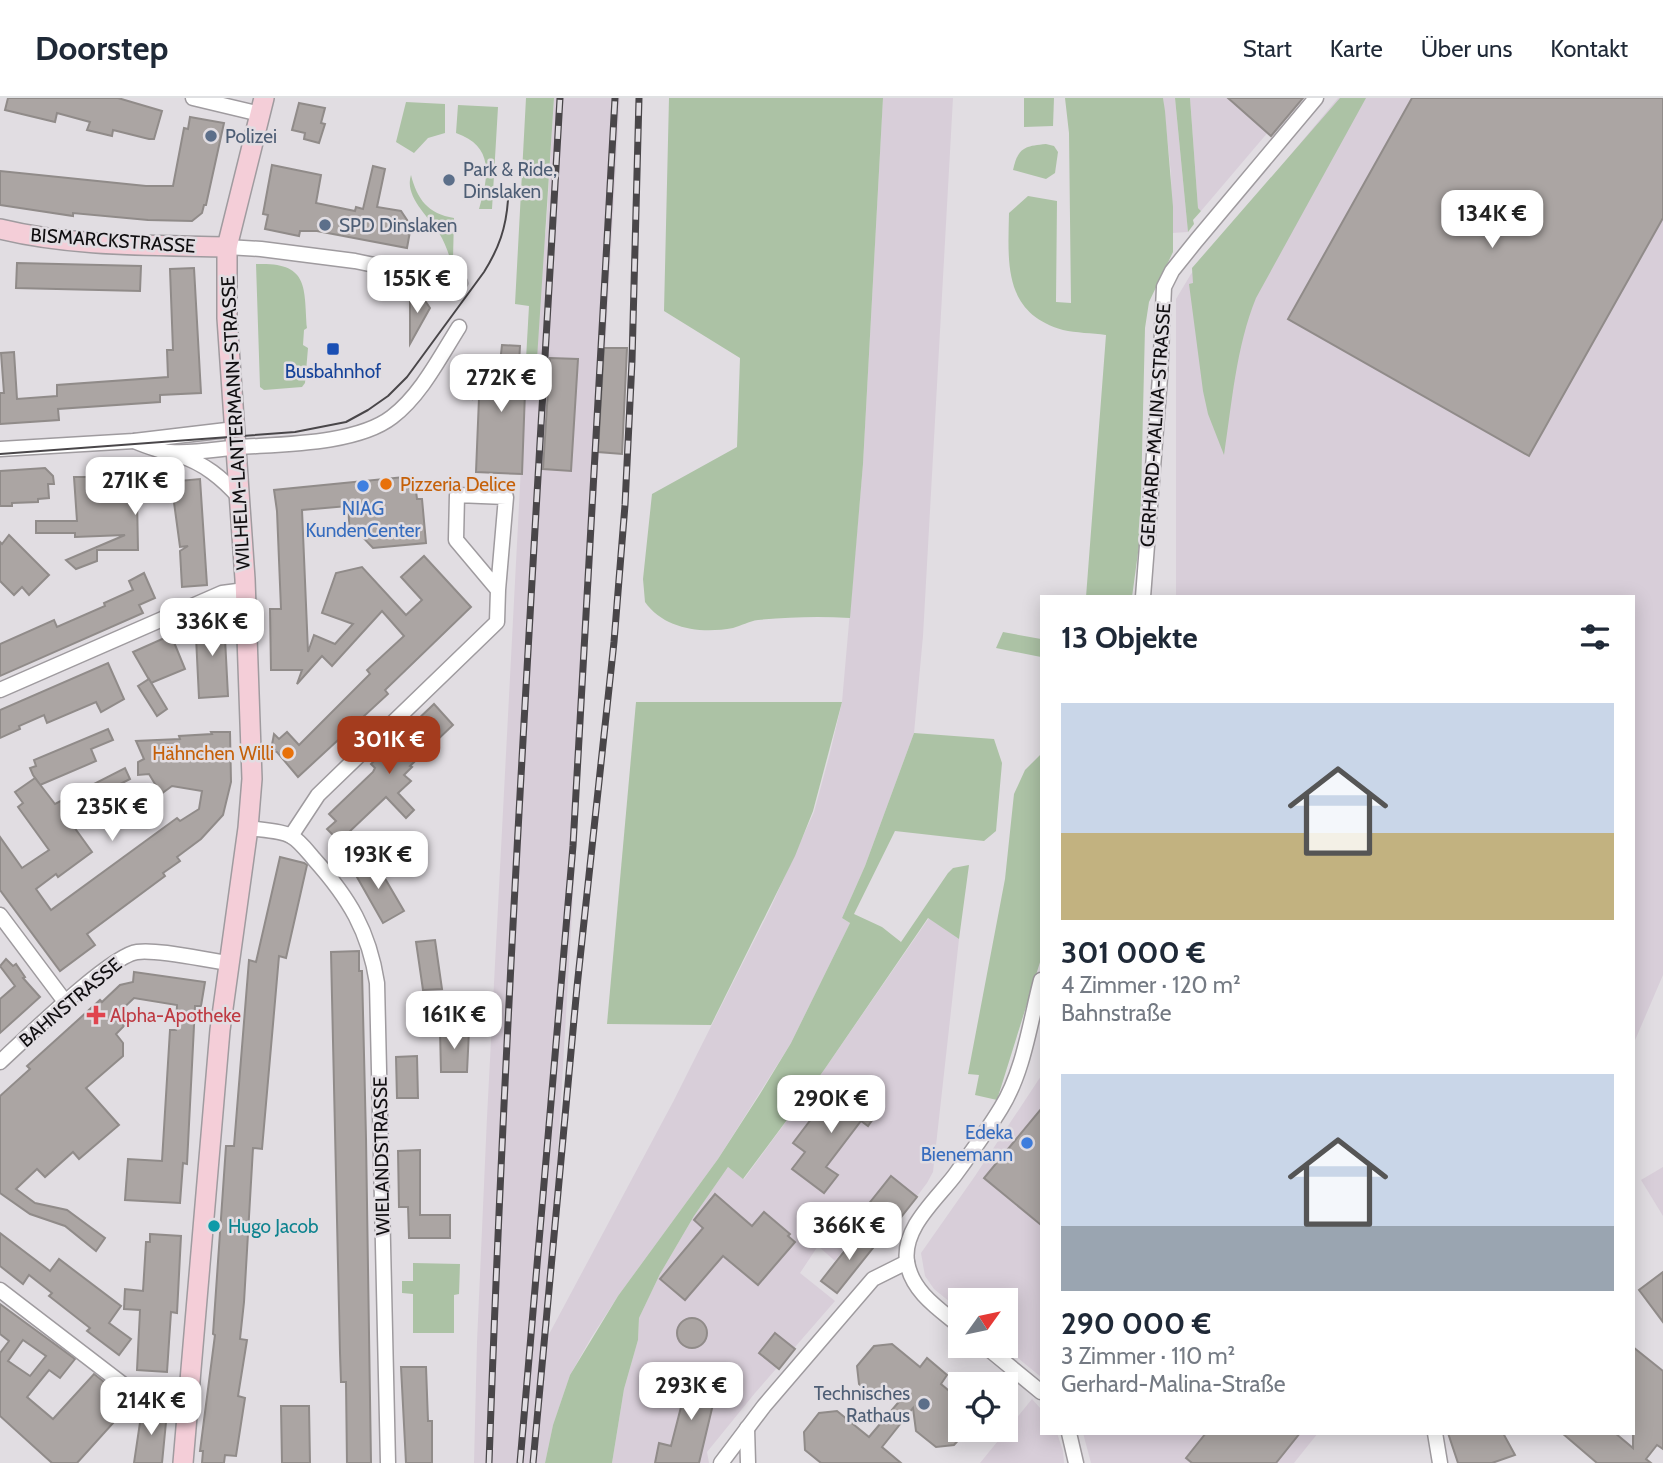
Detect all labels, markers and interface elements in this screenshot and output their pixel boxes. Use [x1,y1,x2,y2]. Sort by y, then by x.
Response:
text: Doorstep [35,28,168,68]
text: Start [1243,34,1292,63]
text: Karte [1330,34,1383,63]
text: Über uns [1421,34,1512,63]
text: Kontakt [1550,34,1628,63]
place label: Polizei [225,125,277,148]
marker: Polizei [203,128,219,144]
place label: Park & Ride, Dinslaken [463,158,557,203]
marker: Park & Ride, Dinslaken [441,172,457,188]
pin: 134K € [1435,190,1549,250]
text: 134K € [1457,199,1527,227]
place label: SPD Dinslaken [339,214,457,237]
marker: SPD Dinslaken [317,217,333,233]
street label: BISMARCKSTRASSE [30,223,196,258]
pin: 155K € [360,256,474,315]
text: 155K € [383,264,451,292]
street label: WILHELM-LANTERMANN-STRASSE [216,275,255,571]
street label: GERHARD-MALINA-STRASSE [1135,302,1176,548]
marker: Busbahnhof [325,341,341,357]
pin: 272K € [444,354,558,414]
place label: Busbahnhof [285,360,382,383]
text: 272K € [466,363,536,391]
pin: 271K € [78,458,192,517]
text: 271K € [102,466,168,494]
place label: Pizzeria Delice [400,473,516,496]
marker: Pizzeria Delice [378,476,394,492]
marker: NIAG KundenCenter [355,478,371,494]
place label: NIAG KundenCenter [305,497,421,542]
pin: 336K € [155,598,269,658]
text: 336K € [176,607,248,635]
icon: filters [1576,618,1614,656]
text: 13 Objekte [1061,619,1198,656]
pin: 301K € [332,716,446,776]
text: 301K € [353,725,425,753]
place label: Hähnchen Willi [152,742,274,765]
marker: Hähnchen Willi [280,745,296,761]
icon: home [1275,748,1401,874]
pin: 235K € [55,784,169,843]
text: 235K € [76,792,148,820]
pin: 193K € [321,832,435,891]
text: 193K € [344,840,412,868]
text: 301 000 € [1061,934,1206,971]
street label: BAHNSTRASSE [14,953,126,1052]
text: 4 Zimmer · 120 m² [1061,971,1241,999]
pin: 161K € [397,992,511,1051]
text: Bahnstraße [1061,999,1171,1027]
text: 161K € [422,1000,486,1028]
place label: Alpha-Apotheke [110,1004,241,1027]
marker: Alpha-Apotheke [88,1007,104,1023]
street label: WIELANDSTRASSE [369,1076,394,1236]
pin: 290K € [774,1076,888,1135]
text: 290K € [793,1084,869,1112]
icon: home [1275,1119,1401,1245]
place label: Edeka Bienemann [921,1121,1013,1166]
marker: Edeka Bienemann [1019,1135,1035,1151]
pin: 366K € [792,1202,906,1262]
text: 366K € [813,1211,885,1239]
place label: Hugo Jacob [228,1215,319,1238]
marker: Hugo Jacob [206,1218,222,1234]
north arrow [948,1288,1018,1358]
map controls [948,1288,1018,1442]
text: 290 000 € [1061,1305,1211,1342]
text: 3 Zimmer · 110 m² [1061,1342,1235,1370]
pin: 293K € [634,1362,748,1422]
text: Gerhard-Malina-Straße [1061,1370,1286,1398]
text: 293K € [655,1371,727,1399]
button: locate [948,1372,1018,1442]
pin: 214K € [94,1378,208,1437]
place label: Technisches Rathaus [814,1382,910,1427]
text: 214K € [116,1386,186,1414]
marker: Technisches Rathaus [916,1396,932,1412]

